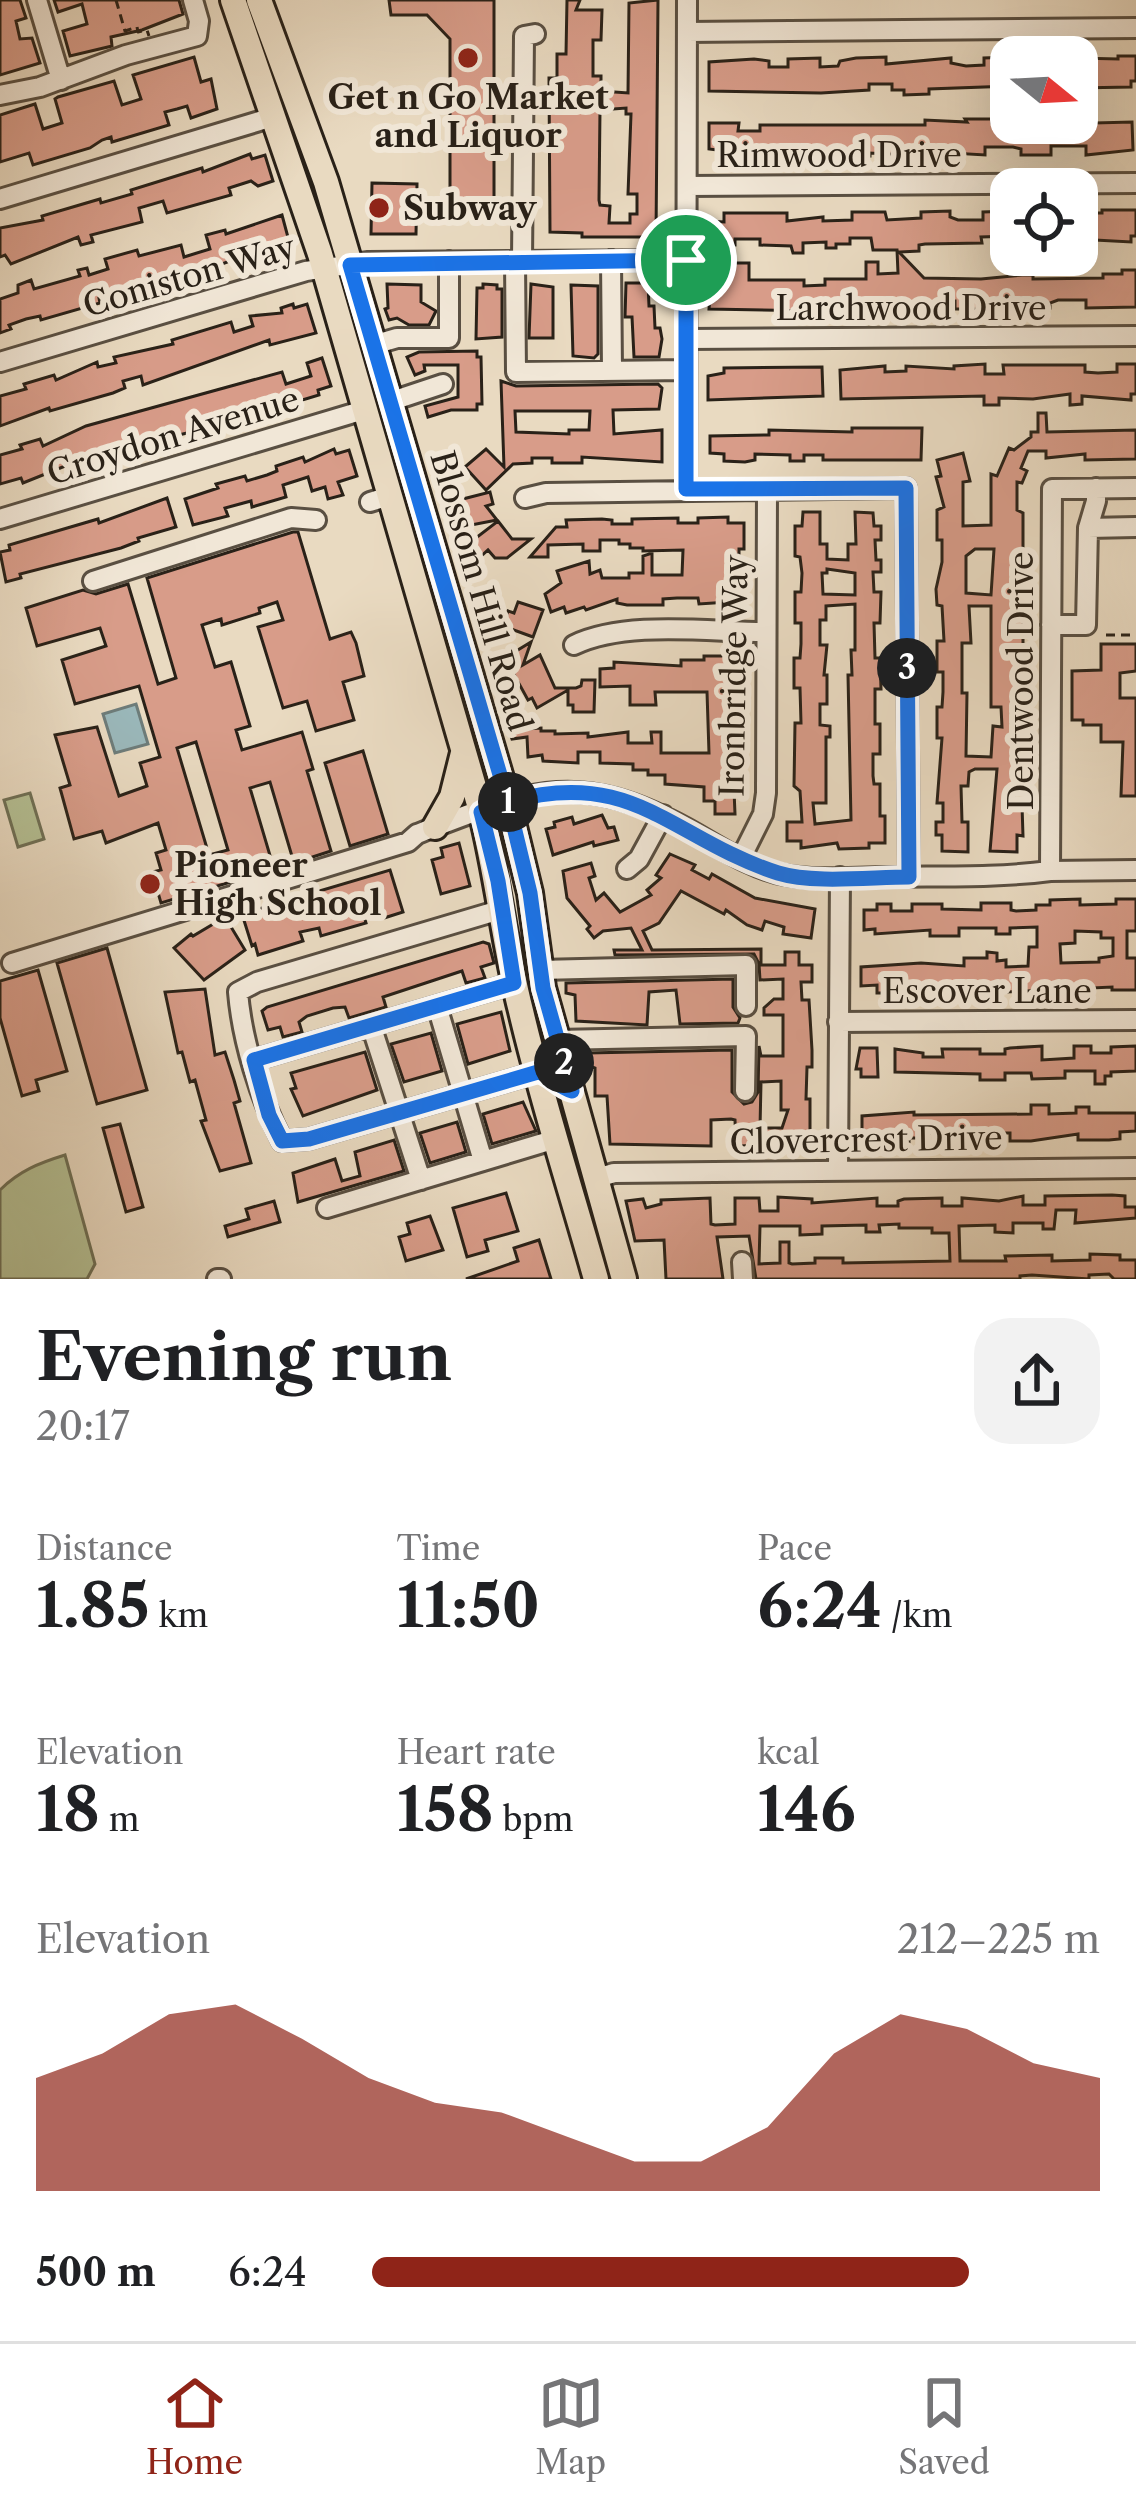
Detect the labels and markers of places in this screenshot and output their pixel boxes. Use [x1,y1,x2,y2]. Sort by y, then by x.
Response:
marker: Get n Go Market and Liquor [455,45,481,71]
place label: Get n Go Market and Liquor [327,77,609,156]
place label: Subway [403,188,537,229]
marker: Subway [366,195,392,221]
pin [635,209,737,311]
pin: 3 [877,638,937,698]
pin: 1 [478,772,538,832]
place label: Pioneer High School [174,845,381,924]
marker: Pioneer High School [137,871,163,897]
pin: 2 [534,1033,594,1093]

